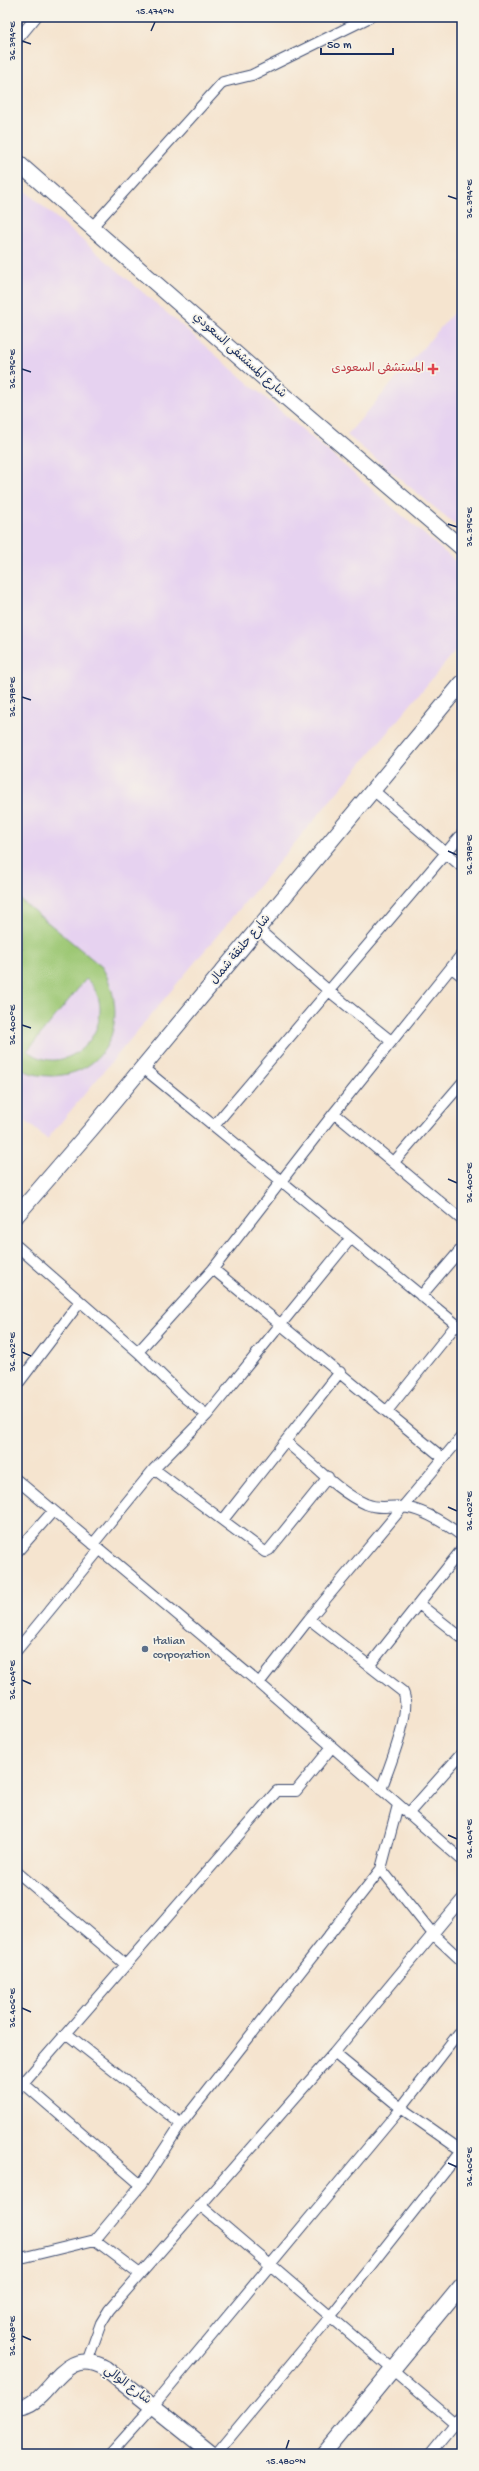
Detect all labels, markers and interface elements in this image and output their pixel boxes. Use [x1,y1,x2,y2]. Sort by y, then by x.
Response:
text: 15.474°N [135,6,175,18]
text: 36.394°E [7,21,19,62]
scale bar [321,30,393,56]
text: 50 m [327,39,352,53]
text: 36.394°E [464,179,476,220]
street label: شارع المستشفى السعودي [189,310,289,402]
text: 36.396°E [7,349,19,390]
place label: المستشفى السعودى [332,362,424,376]
marker: المستشفى السعودى [427,363,439,375]
text: 36.396°E [464,507,476,548]
text: 36.398°E [7,676,19,718]
text: 36.398°E [464,834,476,876]
street label: شارع حلنقة شمال [208,912,274,988]
text: 36.400°E [7,1004,19,1046]
text: 36.400°E [464,1162,476,1204]
text: 36.402°E [7,1332,19,1373]
text: 36.402°E [464,1491,476,1532]
place label: Italian corporation [153,1635,210,1663]
marker: Italian corporation [140,1644,150,1654]
text: 36.404°E [7,1660,19,1701]
text: 36.404°E [464,1819,476,1860]
text: 36.406°E [7,1987,19,2029]
text: 36.406°E [464,2146,476,2188]
text: 36.408°E [7,2315,19,2357]
street label: شارع الوالي [100,2364,153,2410]
text: 15.480°N [265,2456,306,2468]

